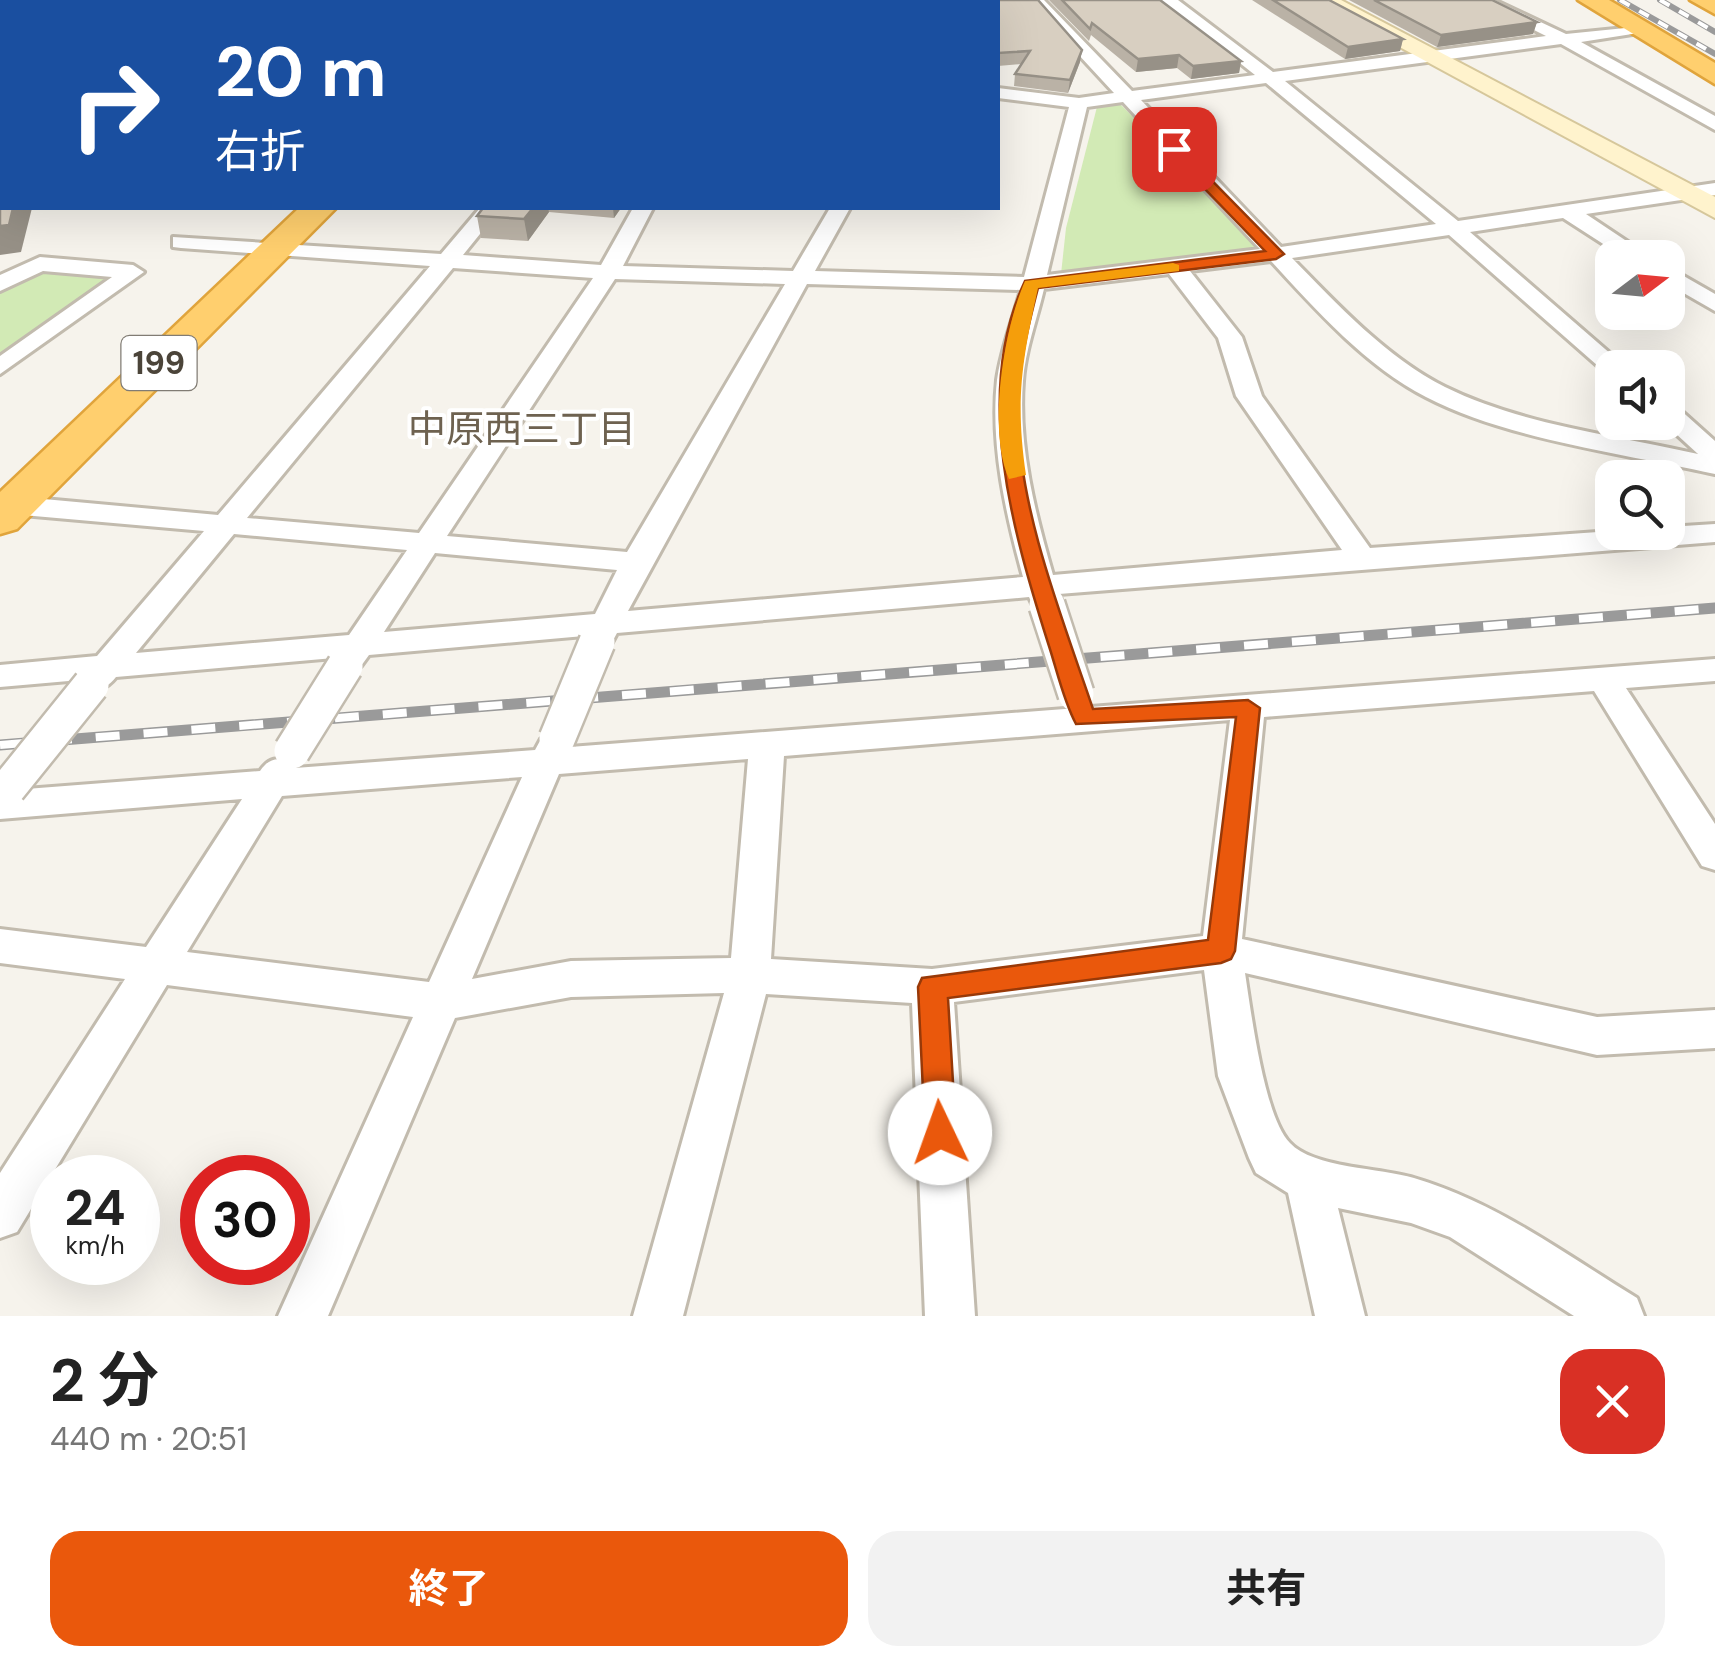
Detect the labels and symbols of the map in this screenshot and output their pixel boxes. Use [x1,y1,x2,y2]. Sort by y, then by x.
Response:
pin [1132,107,1217,192]
north arrow [1595,240,1685,330]
road number: 199 [122,336,196,390]
district label: 中原西三丁目 [408,404,636,454]
position arrow [888,1081,992,1185]
speed limit sign: 30 [180,1155,310,1285]

